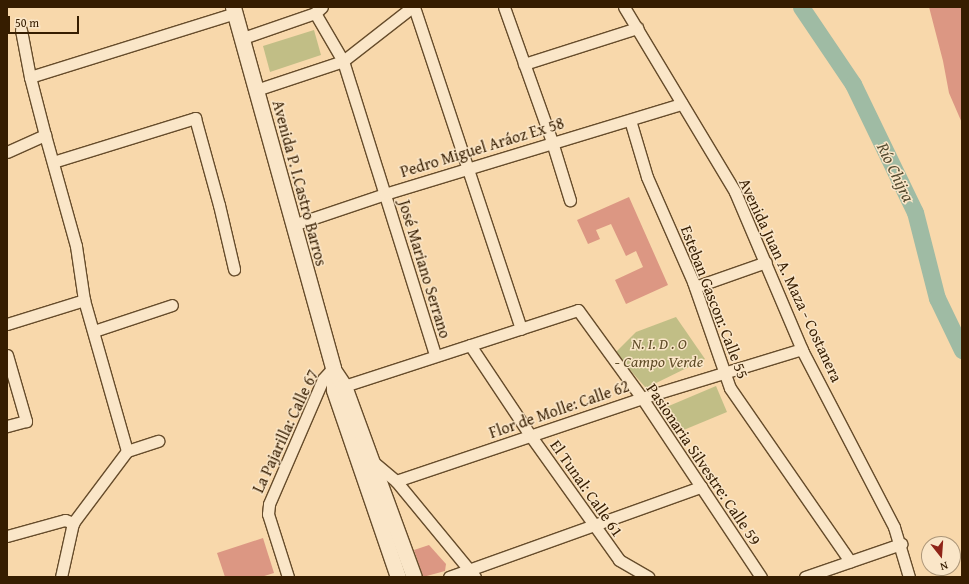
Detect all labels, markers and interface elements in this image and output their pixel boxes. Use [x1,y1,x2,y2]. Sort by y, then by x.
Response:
scale bar [10,8,81,34]
text: 50 m [15,14,39,31]
street label: Avenida P. I.Castro Barros [269,98,331,268]
street label: Pedro Miguel Aráoz Ex 58 [398,113,566,181]
water label: Río Chijra [873,139,919,205]
street label: Avenida Juan A. Maza - Costanera [735,175,847,385]
street label: José Mariano Serrano [395,198,455,340]
street label: Esteban Gascon: Calle 55 [677,223,753,381]
park label: N. I. D . O - Campo Verde [615,333,703,371]
street label: La Pajarilla: Calle 67 [248,366,322,496]
street label: Flor de Molle: Calle 62 [486,376,632,442]
street label: Pasionaria Silvestre: Calle 59 [643,380,765,548]
street label: El Tunal: Calle 61 [546,436,628,540]
north arrow [921,536,961,576]
text: N [938,558,950,575]

